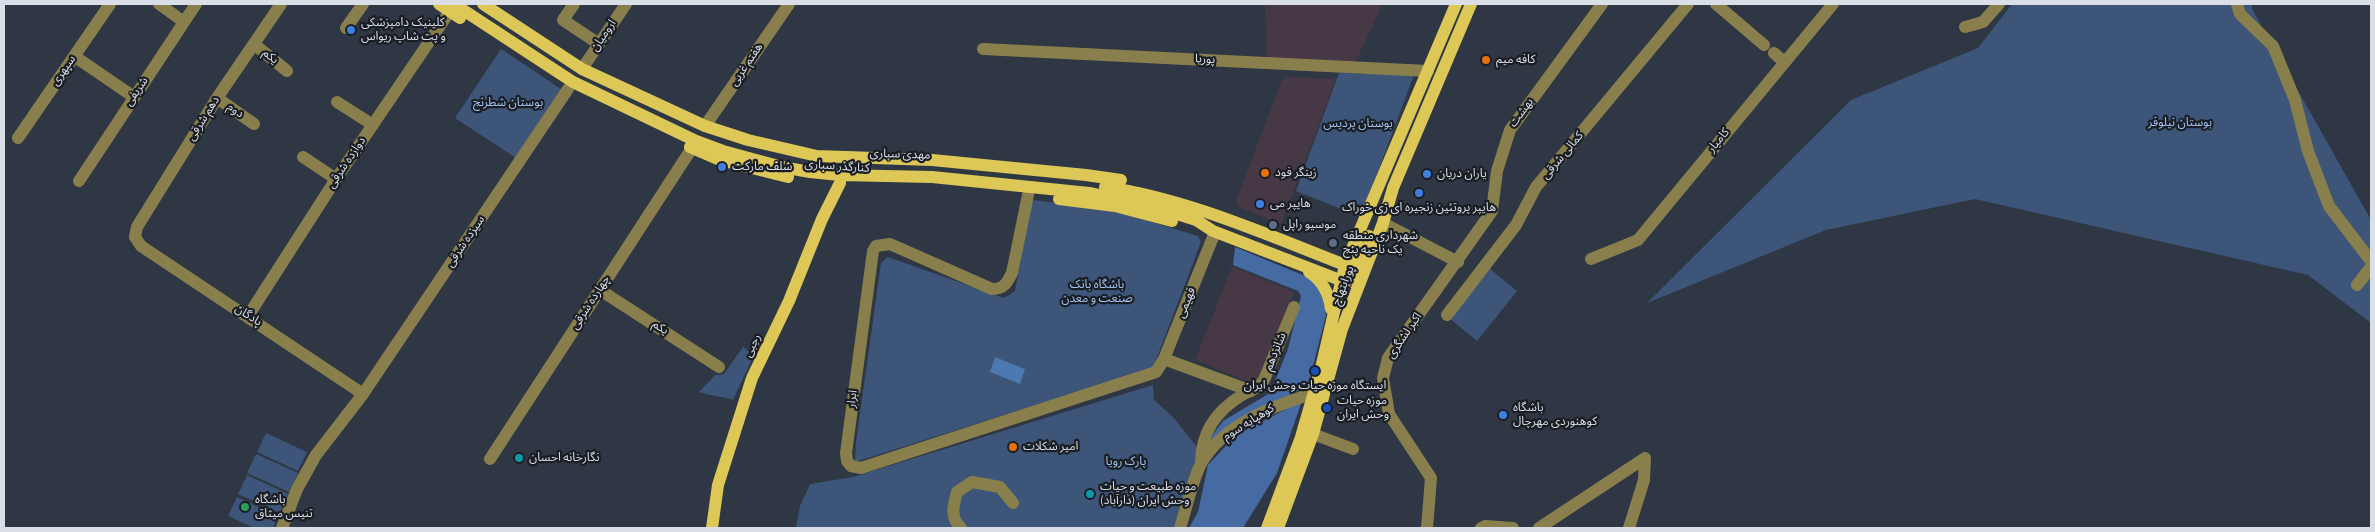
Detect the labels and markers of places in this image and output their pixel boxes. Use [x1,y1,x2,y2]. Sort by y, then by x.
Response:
place label: کلینیک دامپزشکی و پت شاپ ریواس [361,16,446,44]
marker: کلینیک دامپزشکی و پت شاپ ریواس [345,24,357,36]
place label: کافه میم [1496,53,1536,67]
marker: کافه میم [1480,54,1492,66]
place label: شلف مارکت [732,160,792,174]
marker: شلف مارکت [716,161,728,173]
place label: زینگر فود [1275,166,1317,180]
marker: زینگر فود [1259,167,1271,179]
place label: یاران دریان [1437,167,1487,181]
marker: یاران دریان [1421,168,1433,180]
marker: هایپر پروتئین زنجیره ای زی خوراک [1413,187,1425,199]
place label: هایپر می [1270,197,1311,211]
marker: هایپر می [1254,198,1266,210]
place label: هایپر پروتئین زنجیره ای زی خوراک [1342,201,1496,215]
place label: موسیو راپل [1283,218,1336,232]
marker: موسیو راپل [1267,219,1279,231]
place label: شهرداری منطقه یک ناحیه پنج [1343,229,1418,257]
marker: شهرداری منطقه یک ناحیه پنج [1327,237,1339,249]
marker: ایستگاه موزه حیات وحش ایران [1309,365,1321,377]
place label: ایستگاه موزه حیات وحش ایران [1244,379,1386,393]
place label: موزه حیات وحش ایران [1337,394,1389,422]
place label: باشگاه کوهنوردی مهرچال [1513,401,1597,429]
marker: موزه حیات وحش ایران [1321,402,1333,414]
marker: باشگاه کوهنوردی مهرچال [1497,409,1509,421]
place label: امیر شکلات [1023,440,1078,454]
marker: امیر شکلات [1007,441,1019,453]
place label: نگارخانه احسان [529,451,600,465]
marker: نگارخانه احسان [513,452,525,464]
place label: موزه طبیعت و حیات وحش ایران (دارآباد) [1100,480,1196,508]
marker: موزه طبیعت و حیات وحش ایران (دارآباد) [1084,488,1096,500]
place label: باشگاه تنيس ميثاق [255,493,313,521]
marker: باشگاه تنيس ميثاق [239,501,251,513]

